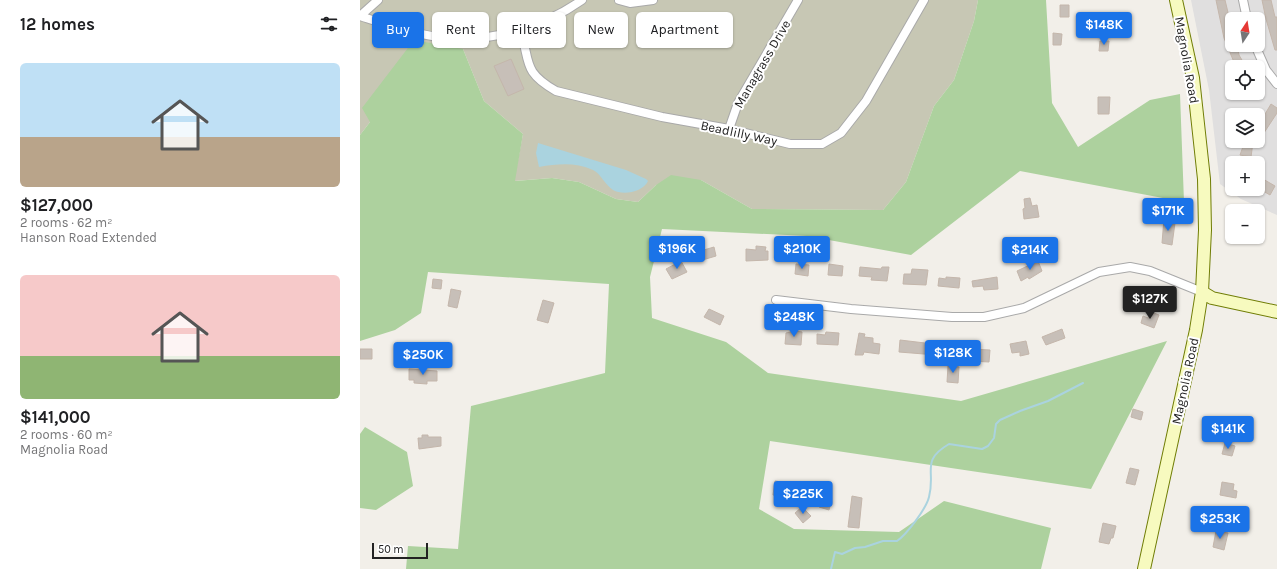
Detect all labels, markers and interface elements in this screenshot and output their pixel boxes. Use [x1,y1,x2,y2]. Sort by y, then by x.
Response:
chip: Buy [372,12,424,48]
chip: Rent [432,12,489,48]
chip: Filters [497,12,566,48]
chip: New [574,12,628,48]
chip: Apartment [636,12,733,48]
pin: $148K [1076,12,1132,46]
north arrow [1225,12,1265,52]
map controls [1225,12,1265,244]
icon: filters [318,13,340,35]
text: 12 homes [20,14,95,34]
street label: Magnolia Road [1172,15,1202,105]
street label: Managrass Drive [731,17,794,111]
text: $148K [1085,17,1123,32]
button: locate [1225,60,1265,100]
icon: home [144,89,216,161]
button: layers [1225,108,1265,148]
street label: Beadlilly Way [699,118,779,148]
button: + [1225,156,1265,196]
text: $127,000 [20,195,93,215]
pin: $171K [1140,198,1196,232]
text: $171K [1151,203,1185,218]
button: − [1225,204,1265,244]
text: 2 rooms · 62 m² [20,215,112,230]
text: Hanson Road Extended [20,230,157,245]
pin: $196K [649,236,705,270]
pin: $210K [774,236,830,270]
pin: $214K [1002,237,1058,271]
text: $196K [658,241,696,256]
text: $210K [783,241,821,256]
text: $214K [1011,242,1049,257]
pin: $127K [1122,286,1178,320]
text: $127K [1132,291,1168,306]
icon: home [144,301,216,373]
pin: $248K [766,304,822,338]
text: $248K [773,309,815,324]
street label: Magnolia Road [1169,336,1201,426]
pin: $128K [925,340,981,374]
pin: $250K [395,342,451,376]
text: $128K [934,345,972,360]
text: $250K [402,347,444,362]
text: $141,000 [20,407,91,427]
pin: $141K [1200,416,1256,450]
text: $141K [1211,421,1245,436]
text: 2 rooms · 60 m² [20,427,113,442]
text: Magnolia Road [20,442,108,457]
pin: $225K [775,481,831,515]
text: $225K [783,486,823,501]
pin: $253K [1192,506,1248,540]
text: $253K [1200,511,1240,526]
scale bar [372,541,428,560]
text: 50 m [378,543,404,556]

